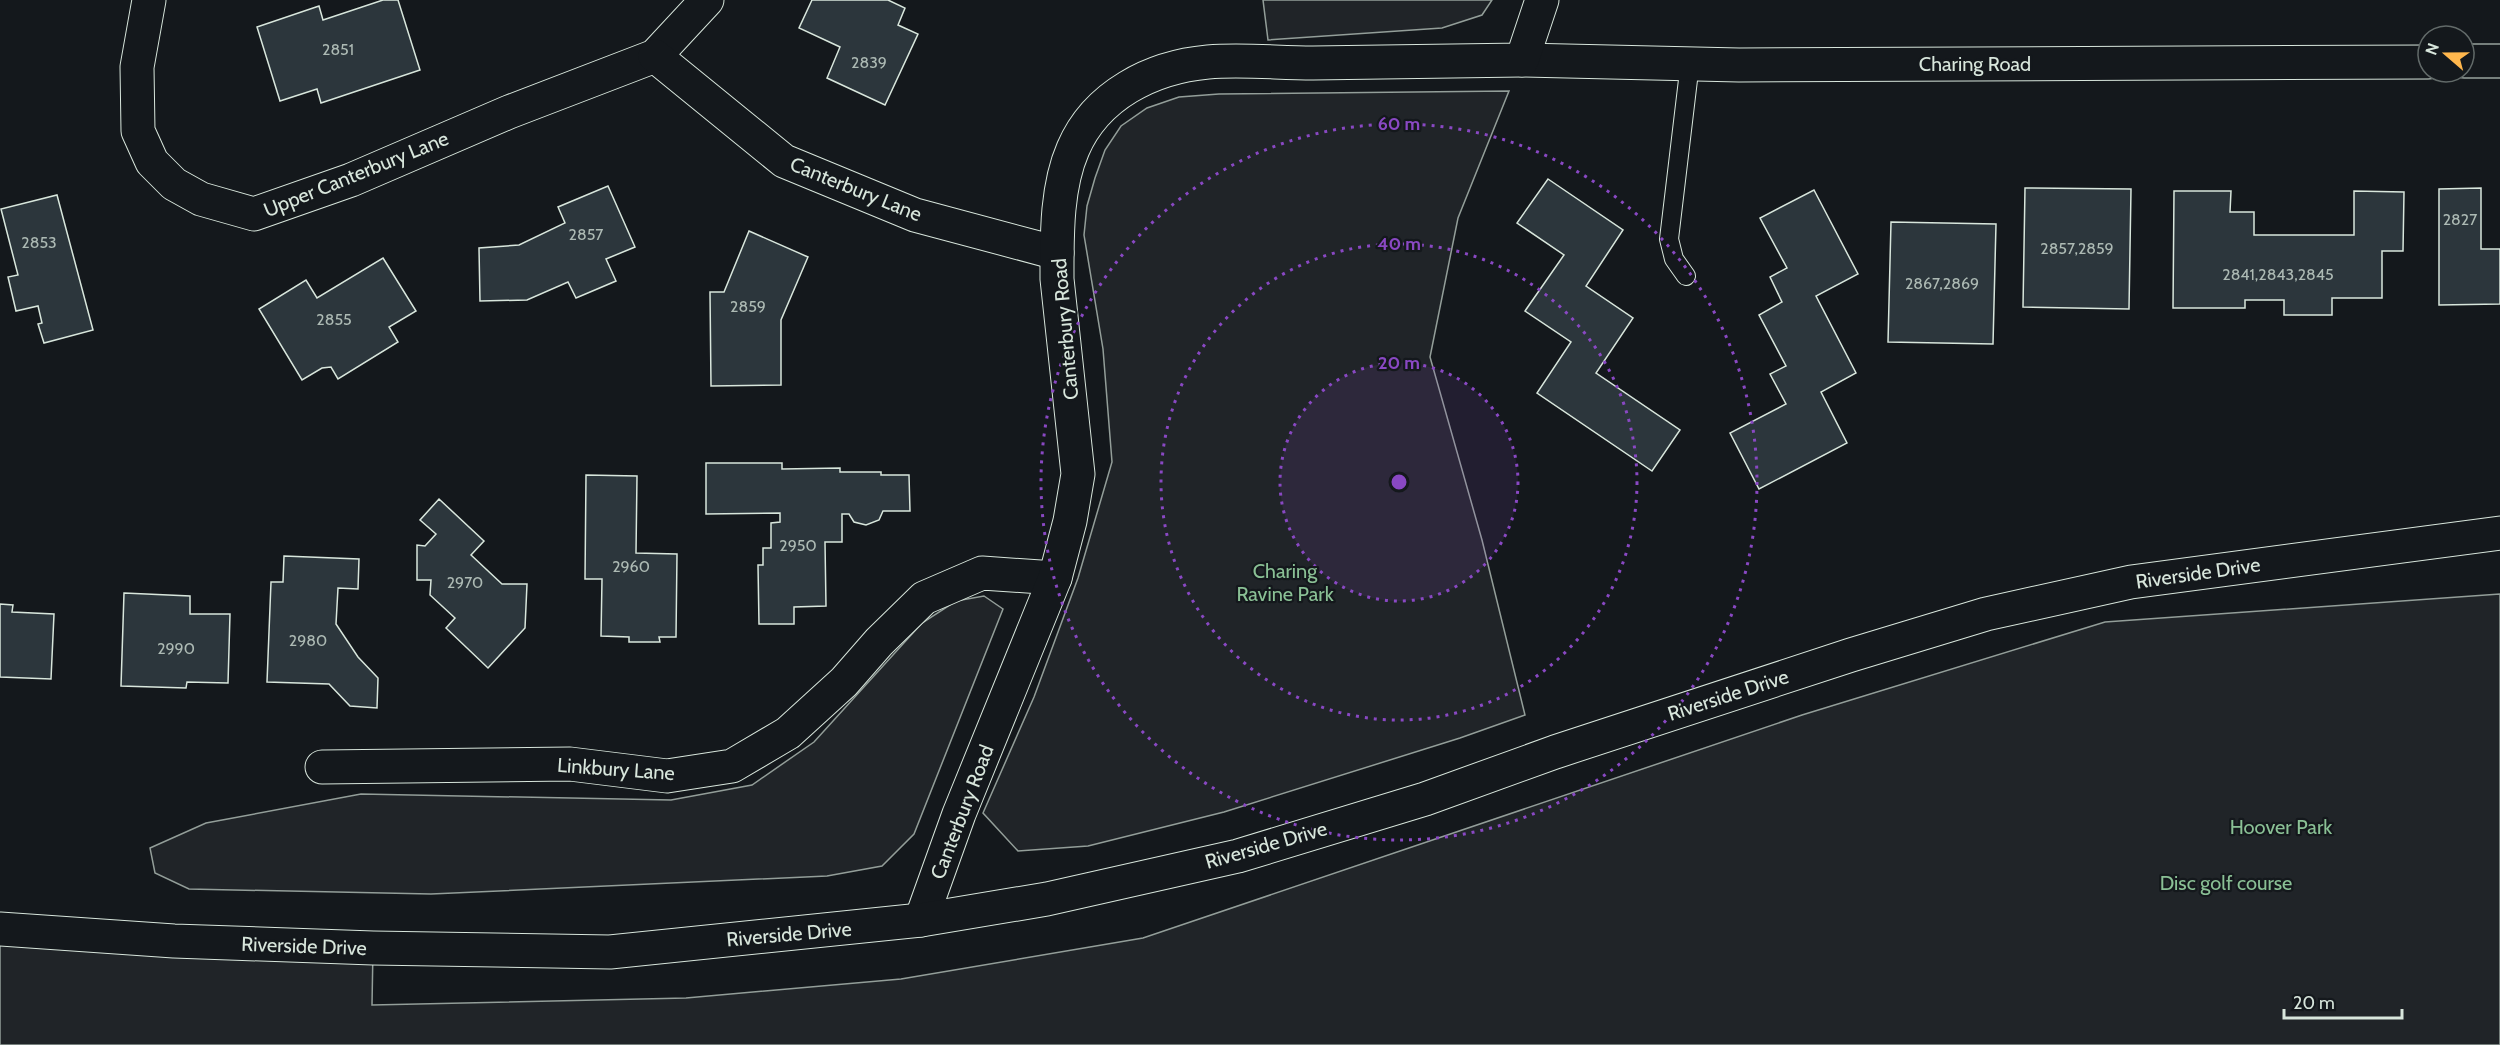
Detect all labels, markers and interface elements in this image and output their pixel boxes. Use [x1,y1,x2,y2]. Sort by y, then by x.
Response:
north arrow [2416,24,2476,84]
house number: 2851 [322,40,354,59]
text: N [2422,40,2443,58]
street label: Charing Road [1919,52,2031,76]
house number: 2839 [851,53,887,72]
text: 60 m [1378,113,1420,135]
street label: Upper Canterbury Lane [260,126,452,222]
street label: Canterbury Lane [787,152,925,226]
house number: 2827 [2443,210,2477,229]
house number: 2857 [569,225,603,244]
house number: 2853 [21,233,57,252]
text: 40 m [1377,233,1421,255]
house number: 2857,2859 [2040,239,2114,258]
street label: Canterbury Road [1047,257,1083,401]
house number: 2841,2843,2845 [2222,265,2334,284]
house number: 2867,2869 [1905,274,1979,293]
house number: 2859 [730,297,766,316]
house number: 2855 [316,310,352,329]
text: 20 m [1378,352,1420,374]
centre of rings [1389,472,1409,492]
house number: 2950 [779,536,817,555]
street label: Riverside Drive [2134,552,2262,594]
house number: 2960 [612,557,650,576]
park label: Charing Ravine Park [1236,559,1334,606]
house number: 2970 [447,573,483,592]
house number: 2980 [289,631,327,650]
house number: 2990 [157,639,195,658]
street label: Riverside Drive [1665,664,1791,726]
street label: Canterbury Road [925,741,999,883]
street label: Linkbury Lane [556,753,676,785]
park label: Hoover Park [2230,815,2332,839]
street label: Riverside Drive [1202,816,1330,874]
park label: Disc golf course [2160,871,2292,895]
street label: Riverside Drive [725,917,853,951]
street label: Riverside Drive [241,932,367,960]
scale bar [2284,982,2402,1020]
text: 20 m [2293,992,2335,1014]

